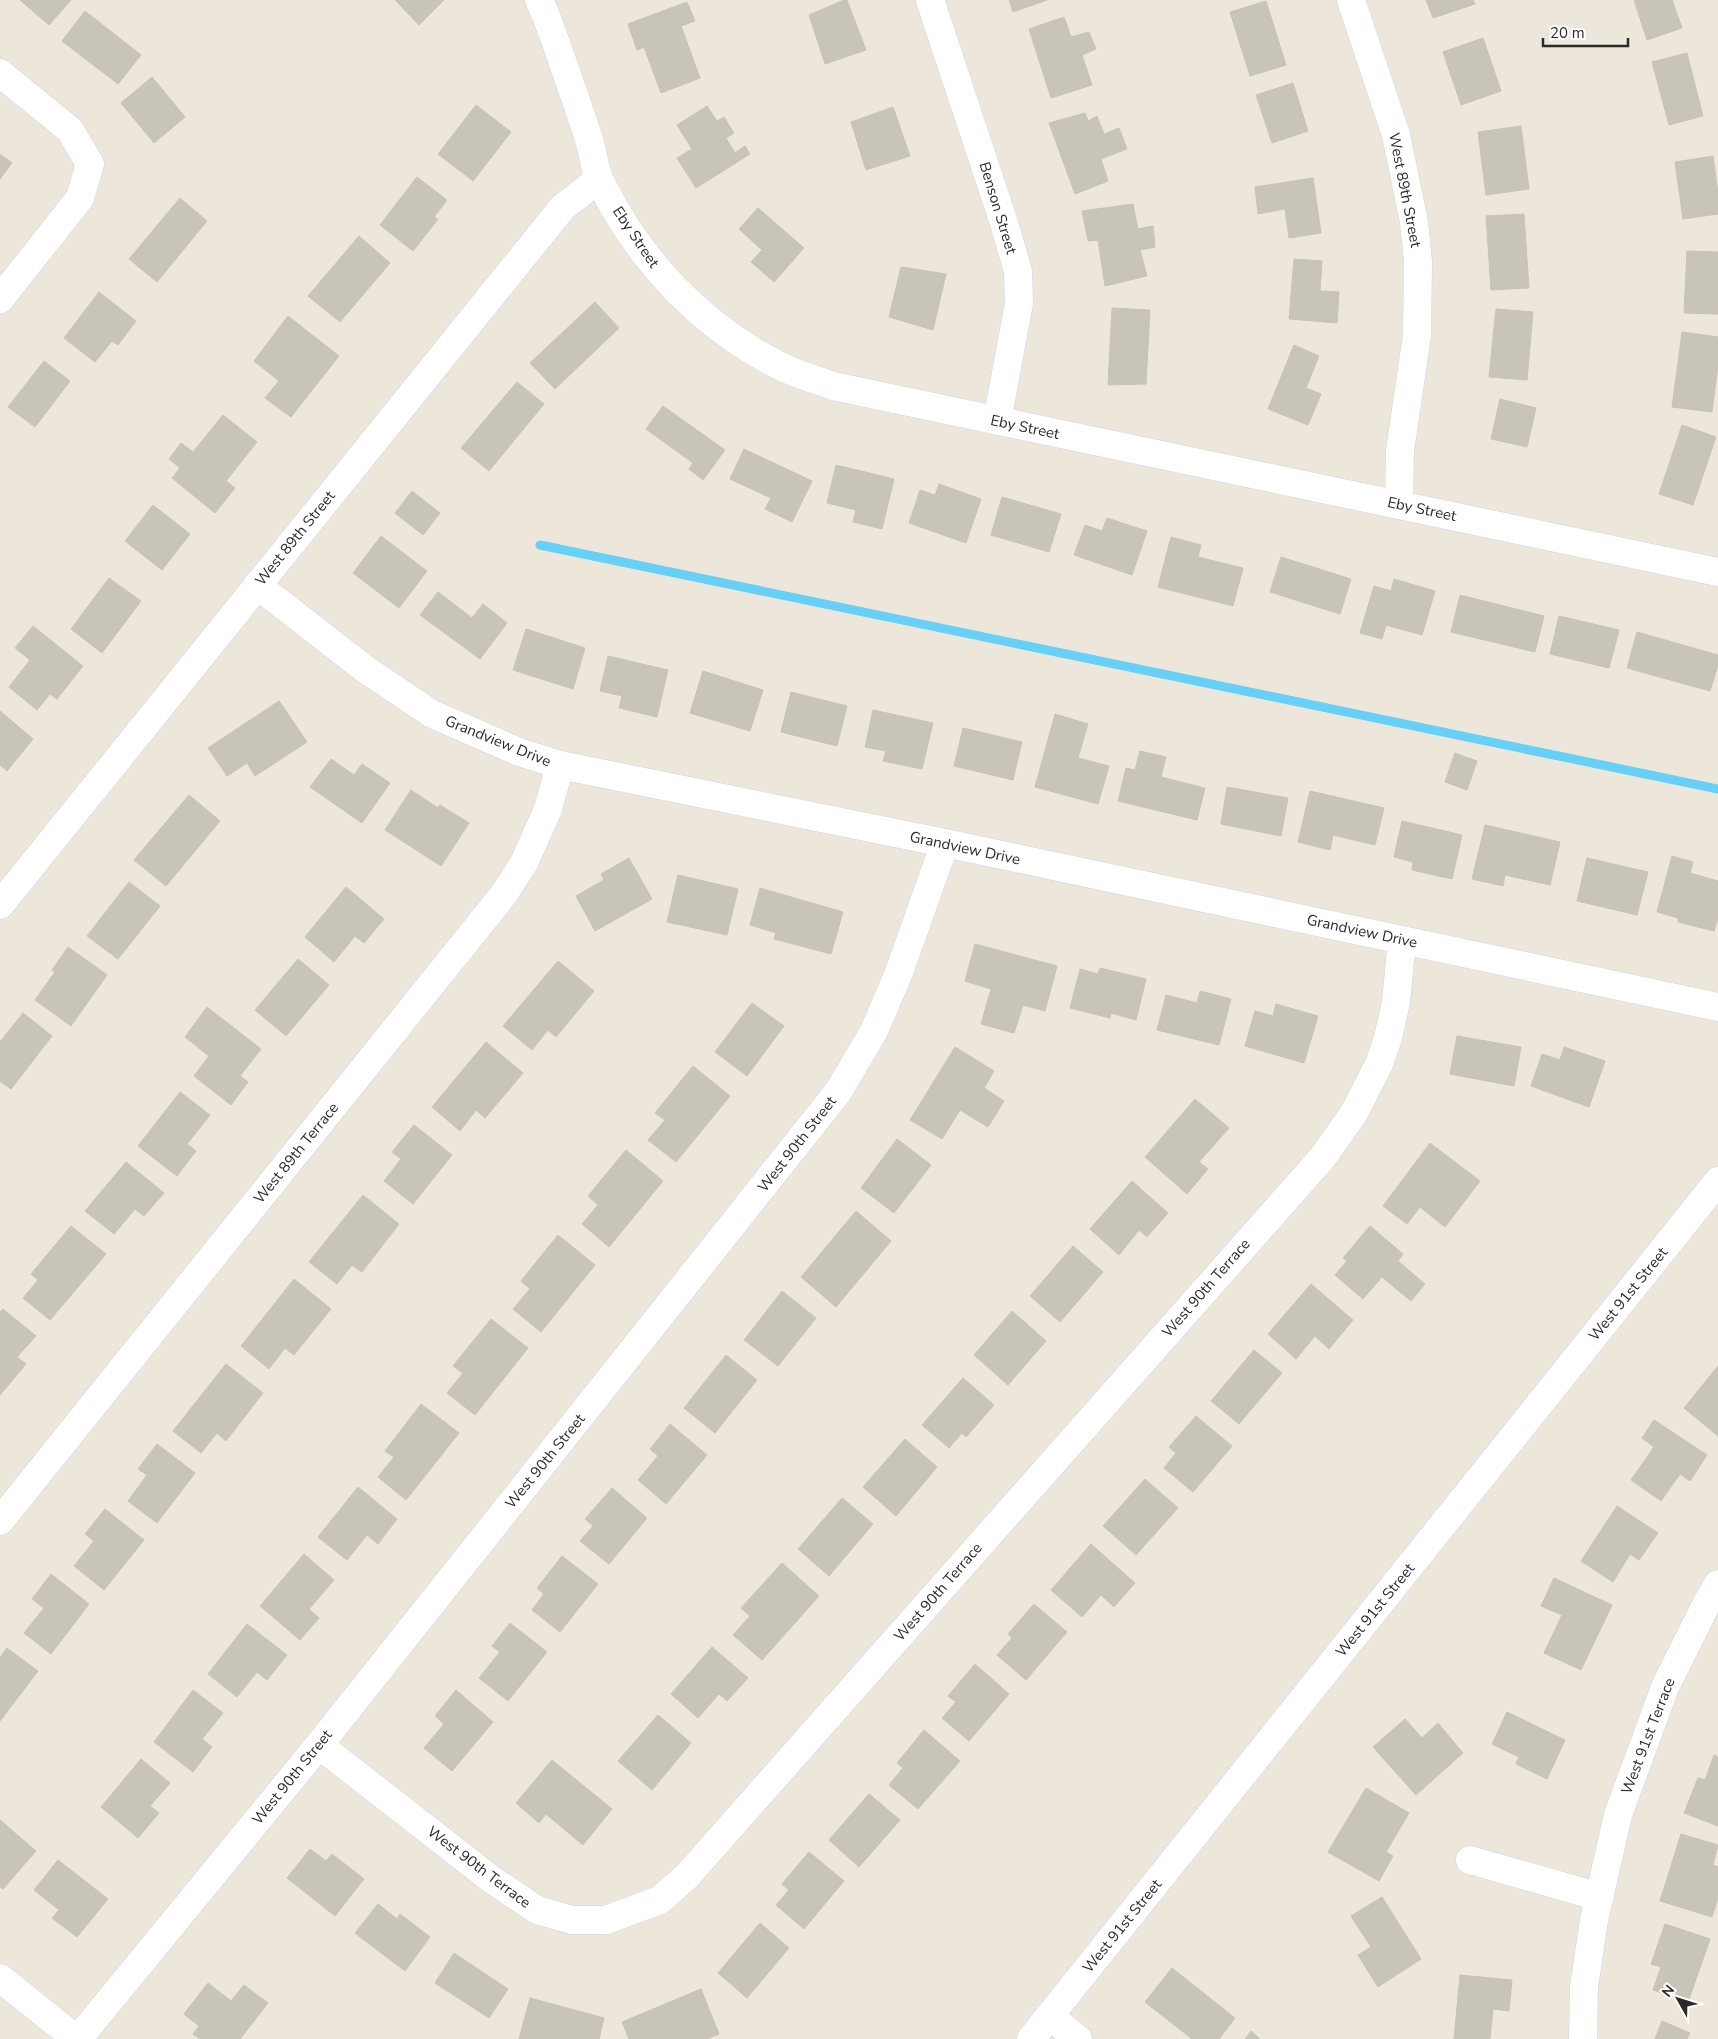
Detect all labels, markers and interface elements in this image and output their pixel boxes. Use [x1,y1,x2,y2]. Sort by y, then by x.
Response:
scale bar [1543,15,1628,47]
text: 20 m [1550,23,1585,43]
street label: West 89th Street [1384,131,1426,250]
street label: Benson Street [974,159,1022,257]
street label: Eby Street [608,202,664,272]
street label: Eby Street [989,410,1062,444]
street label: West 89th Street [251,486,340,590]
street label: Eby Street [1386,492,1459,526]
street label: Grandview Drive [442,711,554,771]
street label: Grandview Drive [908,827,1022,869]
street label: Grandview Drive [1305,910,1419,952]
street label: West 90th Street [753,1091,841,1196]
street label: West 89th Terrace [249,1098,343,1208]
street label: West 90th Terrace [1158,1234,1254,1342]
street label: West 91st Street [1584,1242,1672,1345]
street label: West 90th Street [501,1409,590,1513]
street label: West 90th Terrace [890,1538,986,1646]
street label: West 91st Street [1331,1558,1419,1661]
street label: West 91st Terrace [1617,1675,1679,1797]
street label: West 90th Street [248,1725,337,1829]
street label: West 90th Terrace [423,1821,535,1913]
street label: West 91st Street [1078,1874,1166,1977]
north arrow [1653,1974,1703,2024]
text: N [1658,1981,1679,2001]

